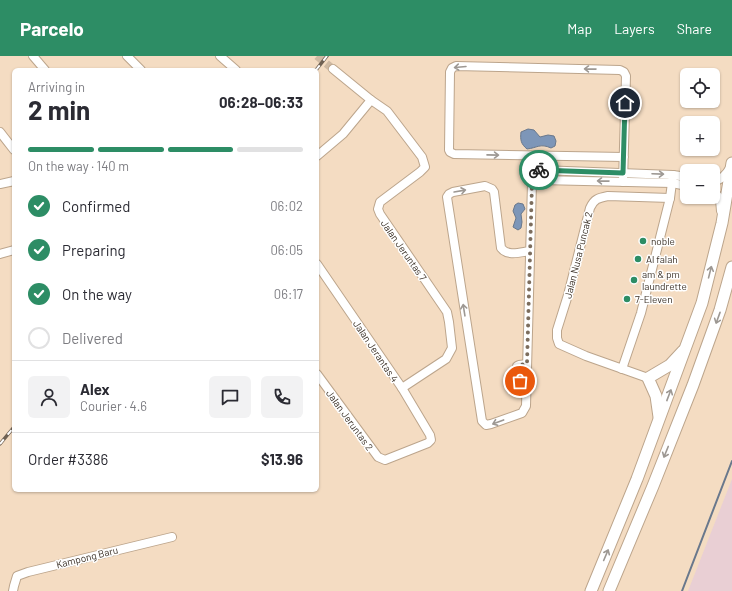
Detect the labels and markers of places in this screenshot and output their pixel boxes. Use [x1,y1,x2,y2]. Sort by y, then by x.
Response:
pin [608,86,642,120]
place label: noble [651,235,675,247]
marker: noble [638,236,648,246]
place label: Al falah [646,253,678,265]
marker: Al falah [633,254,643,264]
place label: am & pm laundrette [642,268,687,292]
marker: am & pm laundrette [629,275,639,285]
place label: 7-Eleven [635,293,673,305]
marker: 7-Eleven [622,294,632,304]
pin [503,364,537,398]

